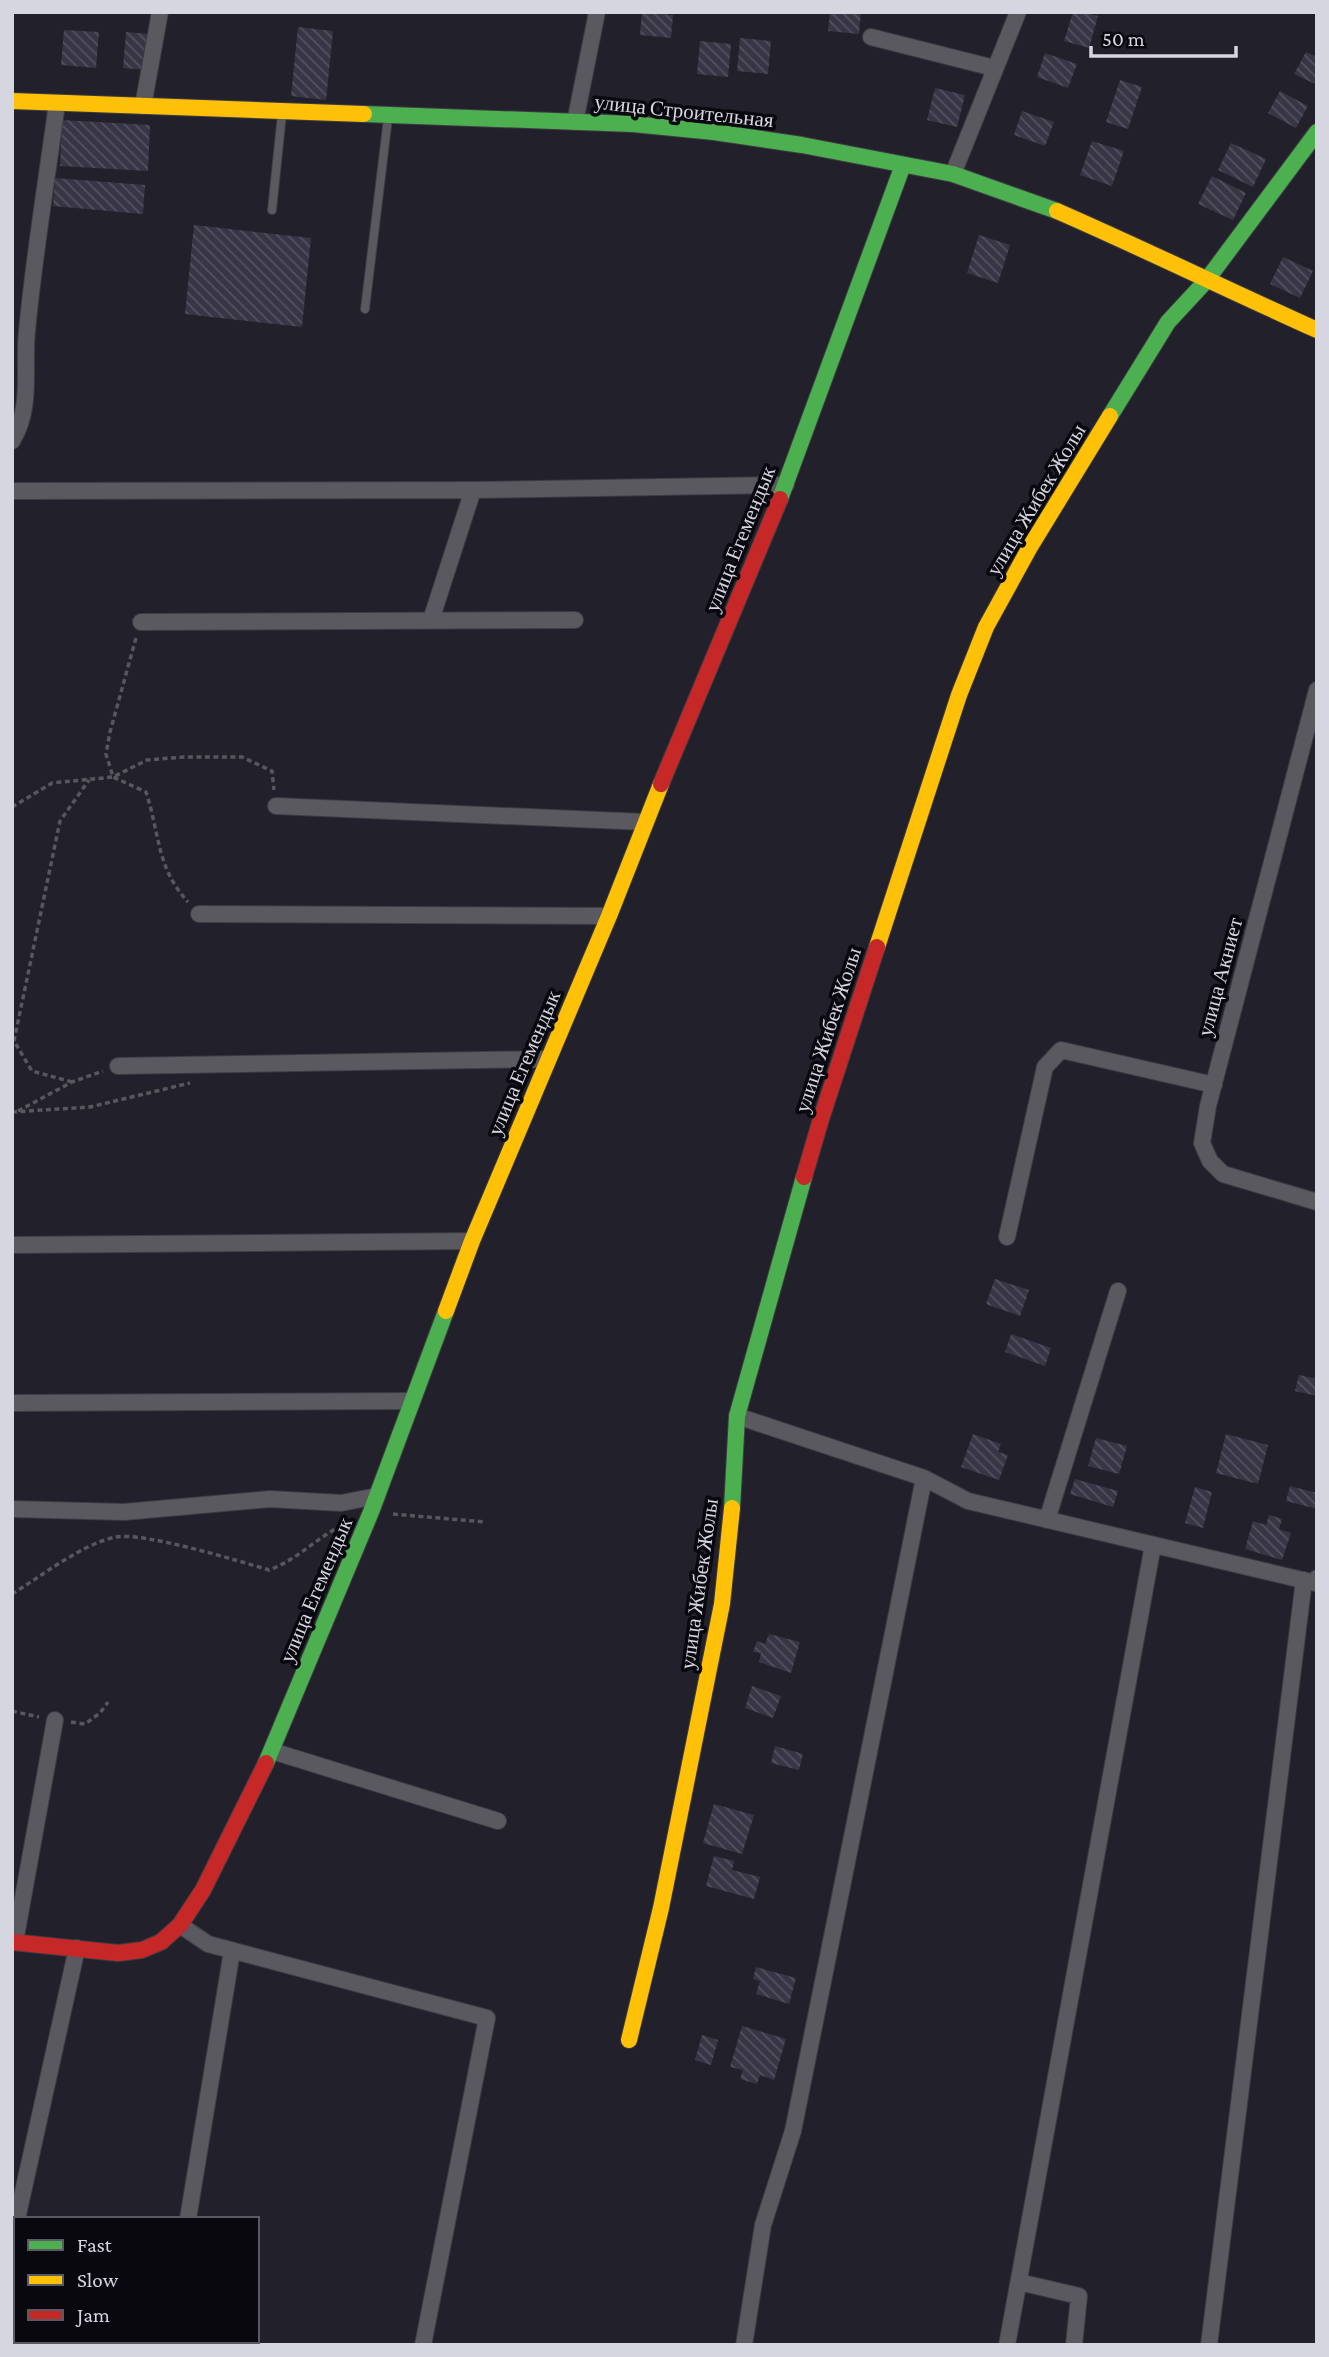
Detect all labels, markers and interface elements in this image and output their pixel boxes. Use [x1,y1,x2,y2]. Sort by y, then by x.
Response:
scale bar [1091,14,1236,58]
text: 50 m [1102,27,1145,51]
street label: улица Строительная [593,90,775,132]
street label: улица Жибек Жолы [981,420,1091,580]
street label: улица Егемендык [700,462,780,615]
street label: улица Акниет [1193,915,1247,1039]
street label: улица Жибек Жолы [790,944,866,1116]
street label: улица Егемендык [483,986,566,1139]
street label: улица Жибек Жолы [675,1497,723,1671]
street label: улица Егемендык [275,1513,358,1666]
legend [14,2217,259,2343]
text: Fast [77,2233,113,2257]
text: Slow [77,2268,119,2292]
text: Jam [75,2303,110,2327]

